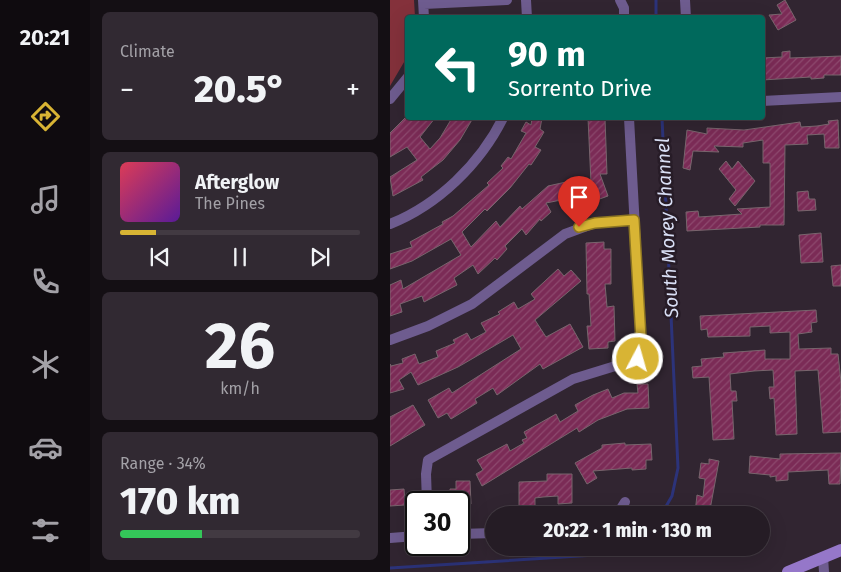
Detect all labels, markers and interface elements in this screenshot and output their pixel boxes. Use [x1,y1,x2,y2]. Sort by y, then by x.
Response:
text: 20:21 [20,24,70,51]
text: 90 m [508,33,586,75]
icon: left [425,35,490,100]
text: Climate [120,42,175,61]
text: 20.5° [194,66,286,112]
text: − [120,73,134,106]
text: + [346,73,360,106]
text: Sorrento Drive [508,75,652,102]
icon: directions [28,99,63,134]
water label: South Morey Channel [651,137,683,320]
text: Afterglow [195,171,279,194]
pin [558,176,600,227]
icon: music [28,182,63,217]
icon: arrive [565,183,593,211]
text: The Pines [195,194,265,213]
icon: previous [146,243,174,271]
icon: pause [226,243,254,271]
icon: next [306,243,334,271]
icon: phone [28,264,63,299]
text: 26 [205,307,275,385]
position arrow [611,332,663,384]
icon: climate [28,347,63,382]
text: km/h [220,379,260,398]
icon: car [28,430,63,465]
text: Range · 34% [120,454,206,473]
text: 170 km [120,478,240,524]
speed limit sign: 30 [405,491,470,556]
icon: filters [28,513,63,548]
text: 20:22 · 1 min · 130 m [543,519,712,542]

